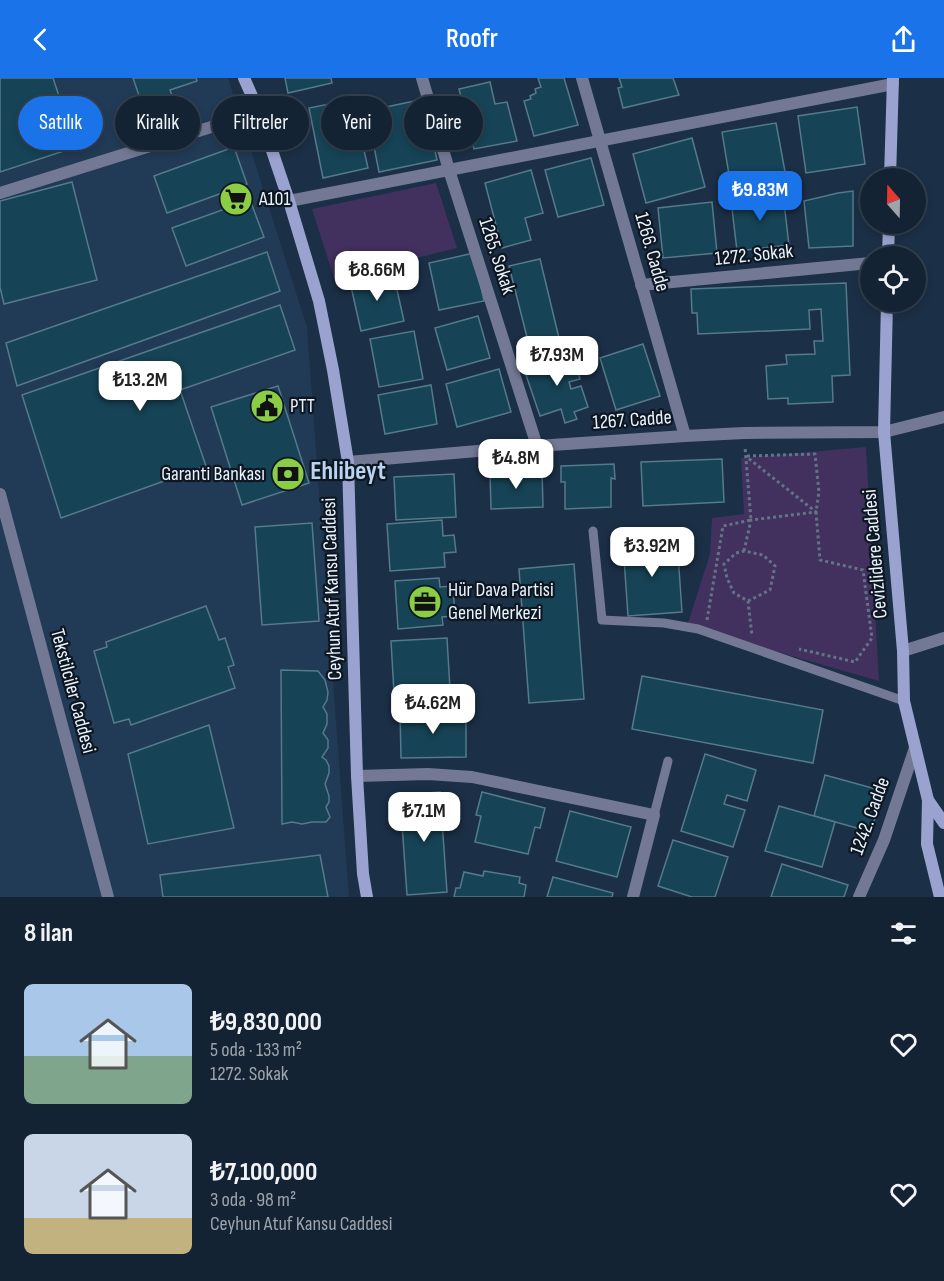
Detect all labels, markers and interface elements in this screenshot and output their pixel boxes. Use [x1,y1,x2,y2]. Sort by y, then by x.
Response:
icon: back [24,23,57,56]
text: Roofr [446,23,498,55]
icon: share [887,23,920,56]
chip: Satılık [18,96,103,150]
chip: Kiralık [115,96,200,150]
chip: Filtreler [212,96,309,150]
chip: Yeni [321,96,392,150]
chip: Daire [404,96,483,150]
north arrow [860,168,926,234]
map controls [860,168,926,312]
pin: ₺9.83M [711,171,809,222]
text: ₺9.83M [732,178,788,202]
supermarket icon: A101 [218,181,254,217]
place label: A101 [258,187,290,211]
street label: 1266. Cadde [629,210,675,294]
street label: 1265. Sokak [473,215,521,298]
street label: 1272. Sokak [714,239,795,271]
button: locate [860,246,926,312]
pin: ₺8.66M [328,251,426,302]
text: ₺8.66M [349,258,405,282]
pin: ₺7.93M [508,336,606,387]
text: ₺7.93M [530,343,584,367]
pin: ₺13.2M [91,361,189,412]
text: ₺13.2M [113,368,167,392]
public building icon: PTT [249,388,285,424]
place label: PTT [290,394,315,418]
street label: 1267. Cadde [592,405,672,435]
pin: ₺4.8M [474,439,558,490]
text: ₺4.8M [492,446,540,470]
bank icon: Garanti Bankası [270,456,306,492]
district label: Ehlibeyt [310,456,386,487]
place label: Garanti Bankası [161,462,265,486]
street label: Cevizlidere Caddesi [857,488,893,620]
street label: Ceyhun Atuf Kansu Caddesi [317,497,347,681]
pin: ₺3.92M [603,527,701,578]
text: ₺3.92M [624,534,680,558]
place label: Hür Dava Partisi Genel Merkezi [448,578,554,625]
office icon: Hür Dava Partisi Genel Merkezi [407,584,443,620]
street label: Tekstilciler Caddesi [45,626,101,756]
pin: ₺4.62M [384,684,482,735]
text: ₺4.62M [405,691,461,715]
street label: 1242. Cadde [845,774,895,858]
pin: ₺7.1M [382,792,466,843]
text: ₺7.1M [402,799,446,823]
icon: filters [887,917,920,950]
text: 8 ilan [24,918,73,949]
text: ₺9,830,000 [210,1007,322,1038]
icon: home [72,1008,144,1080]
icon: heart [887,1028,920,1061]
text: 5 oda · 133 m² [210,1038,302,1062]
text: 1272. Sokak [210,1062,289,1086]
text: ₺7,100,000 [210,1157,317,1188]
icon: home [72,1158,144,1230]
icon: heart [887,1178,920,1211]
text: 3 oda · 98 m² [210,1188,296,1212]
text: Ceyhun Atuf Kansu Caddesi [210,1212,392,1236]

